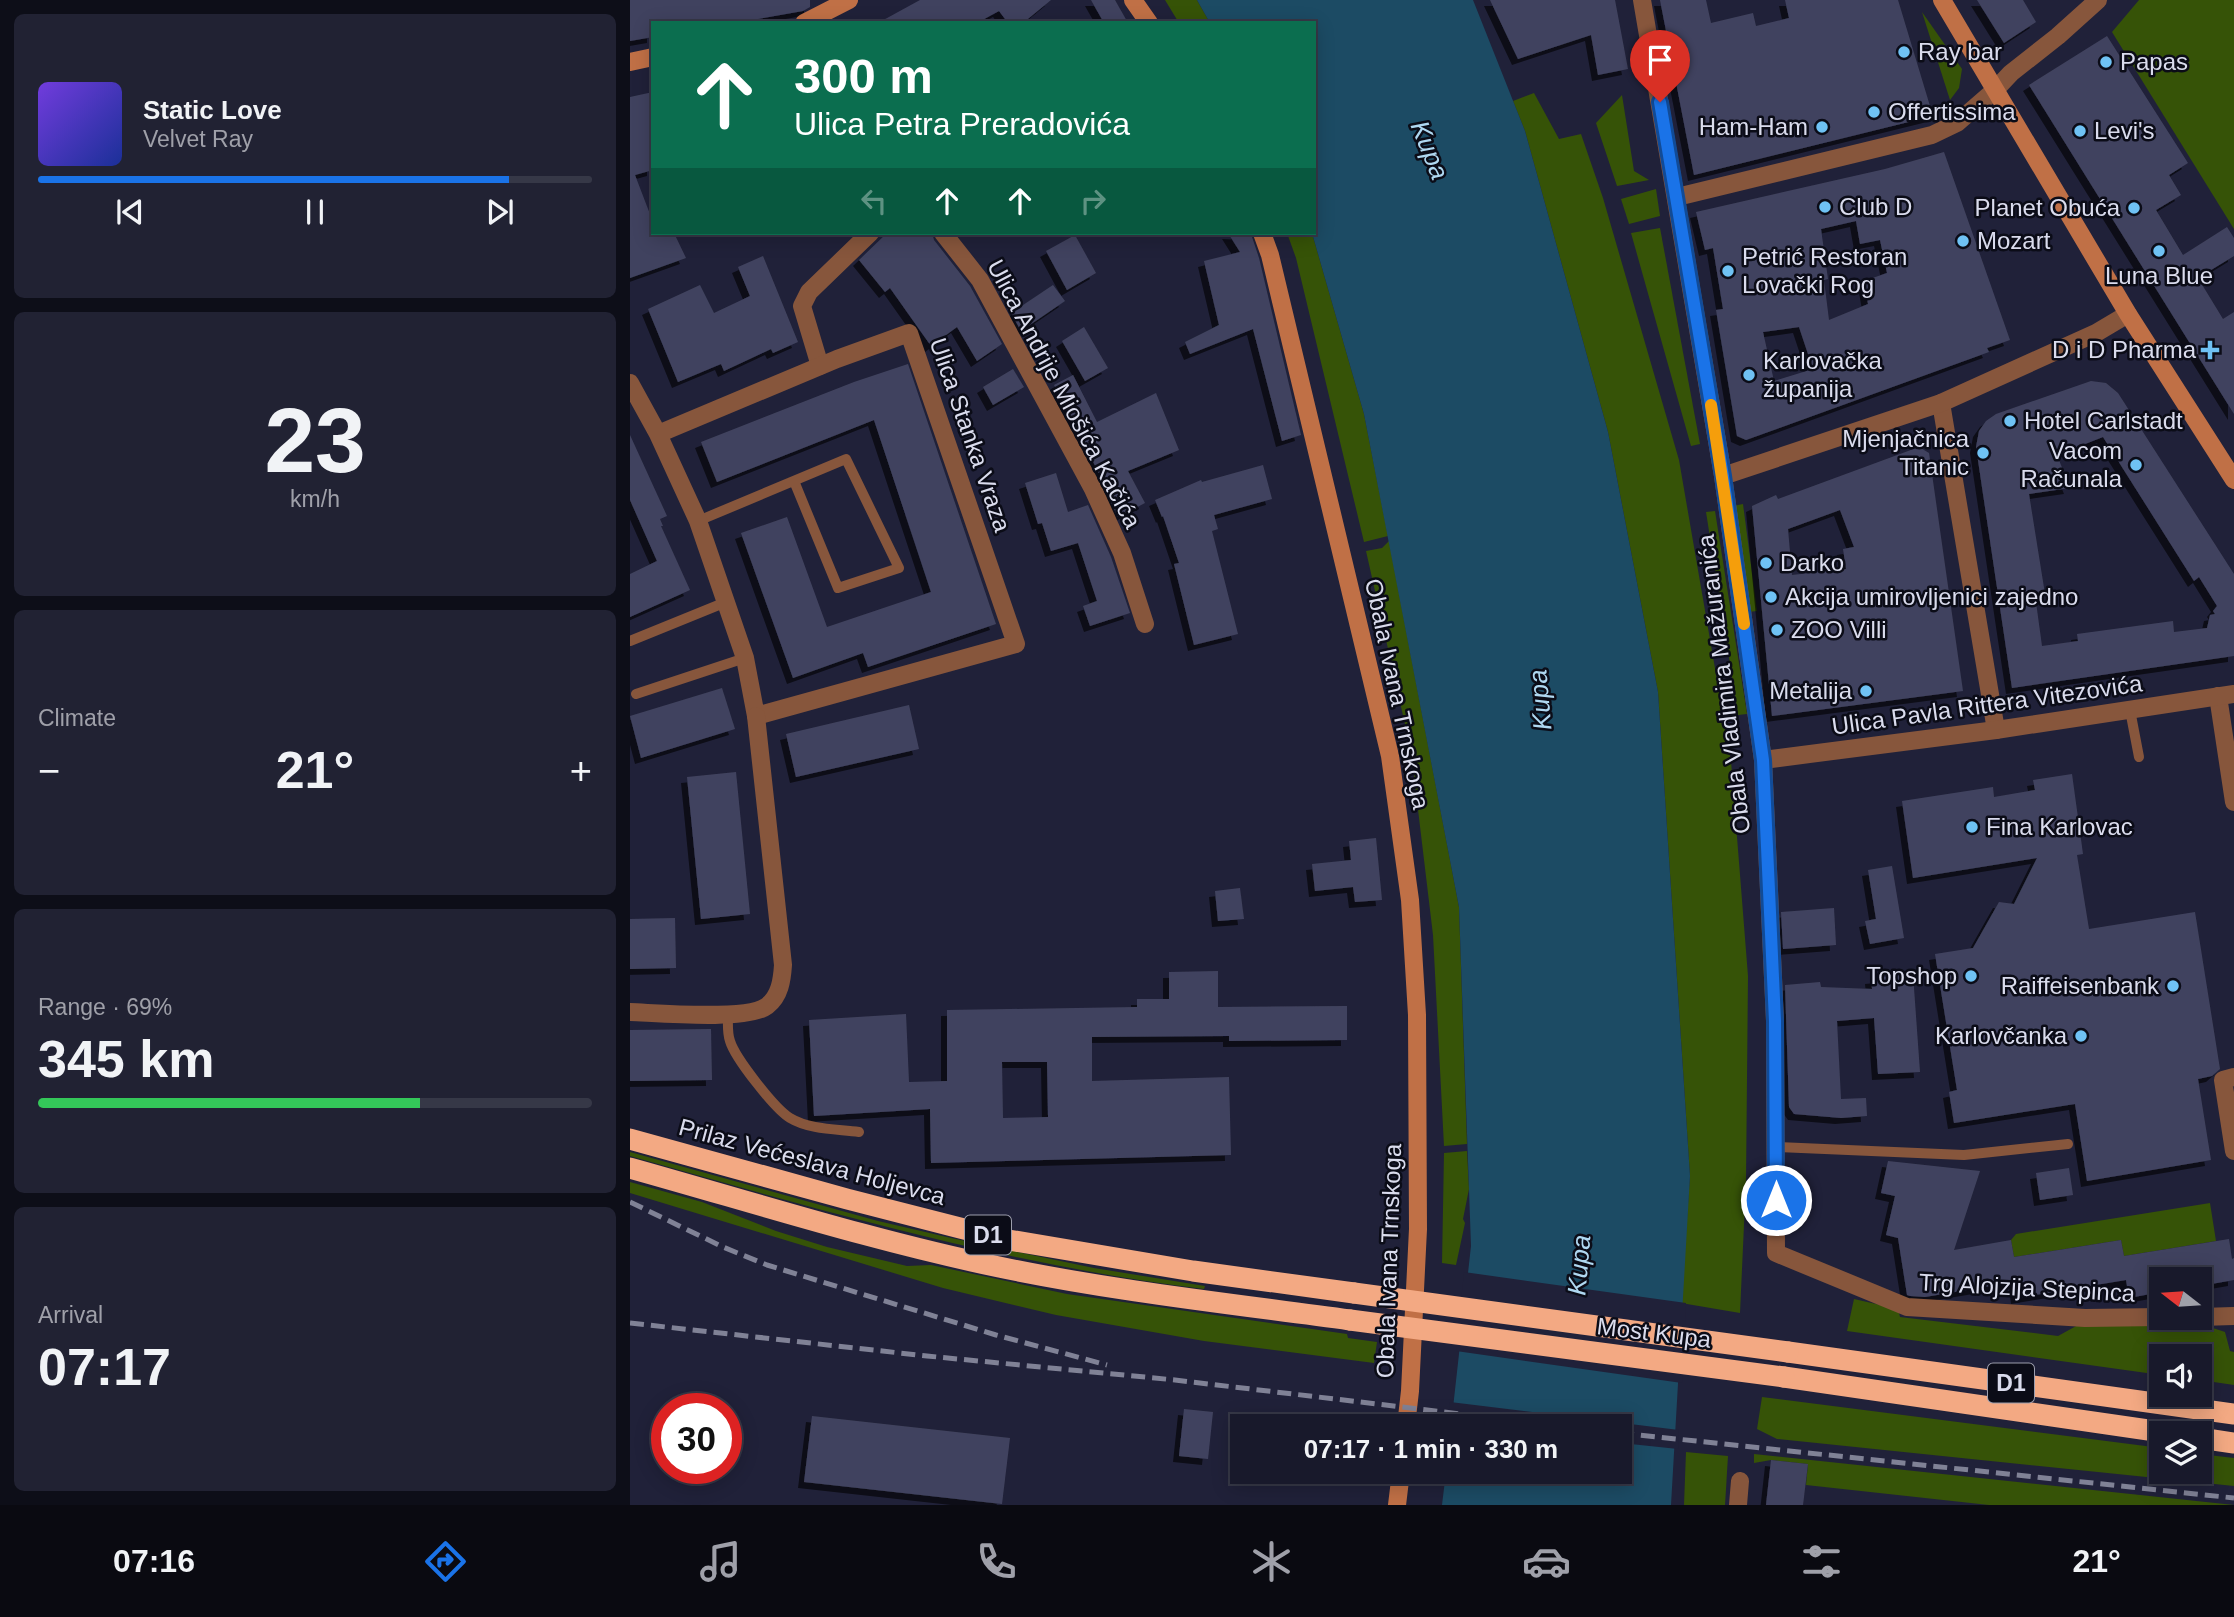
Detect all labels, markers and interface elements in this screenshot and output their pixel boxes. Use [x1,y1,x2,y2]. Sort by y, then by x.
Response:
pin [1630,30,1690,102]
place label: Ray bar [1918,38,2002,65]
icon: arrive [1641,41,1679,79]
marker: Ray bar [1896,44,1912,60]
place label: Papas [2120,48,2188,75]
icon: ahead [679,49,770,140]
text: 300 m [794,49,933,103]
marker: Papas [2098,54,2114,70]
text: Static Love [143,95,282,125]
place label: Offertissima [1888,98,2016,125]
marker: Offertissima [1866,104,1882,120]
text: Ulica Petra Preradovića [794,106,1130,142]
place label: Ham-Ham [1699,113,1808,140]
water label: Kupa [1405,116,1455,184]
place label: Levi's [2094,117,2155,144]
marker: Ham-Ham [1814,119,1830,135]
marker: Levi's [2072,123,2088,139]
text: Velvet Ray [143,126,253,152]
icon: left [855,182,893,220]
icon: ahead [928,182,966,220]
icon: ahead [1001,182,1039,220]
icon: right [1074,182,1112,220]
icon: previous [111,193,149,231]
icon: pause [296,193,334,231]
icon: next [481,193,519,231]
place label: Club D [1839,193,1912,220]
place label: Planet Obuća [1975,194,2121,221]
marker: Club D [1817,199,1833,215]
marker: Planet Obuća [2126,200,2142,216]
place label: Mozart [1977,227,2051,254]
marker: Mozart [1955,233,1971,249]
place label: Petrić Restoran Lovački Rog [1742,243,1907,298]
marker: Luna Blue [2151,243,2167,259]
street label: Ulica Andrije Miošića Kačića [982,255,1147,533]
place label: Luna Blue [2105,262,2213,289]
marker: Petrić Restoran Lovački Rog [1720,263,1736,279]
street label: Ulica Stanka Vraza [925,334,1017,536]
place label: D i D Pharma [2052,336,2197,363]
marker: D i D Pharma [2202,342,2218,358]
place label: Karlovačka županija [1763,347,1882,402]
marker: Karlovačka županija [1741,367,1757,383]
text: 23 [264,390,366,491]
place label: Hotel Carlstadt [2024,407,2183,434]
marker: Hotel Carlstadt [2002,413,2018,429]
place label: Mjenjačnica Titanic [1842,425,1970,480]
place label: Vacom Računala [2021,437,2123,492]
marker: Mjenjačnica Titanic [1975,445,1991,461]
marker: Vacom Računala [2128,457,2144,473]
text: km/h [290,486,340,512]
street label: Obala Vladimira Mažuranića [1692,532,1755,835]
place label: Darko [1780,549,1844,576]
marker: Darko [1758,555,1774,571]
street label: Obala Ivana Trnskoga [1360,576,1435,812]
place label: Akcija umirovljenici zajedno [1785,583,2078,610]
marker: Akcija umirovljenici zajedno [1763,589,1779,605]
place label: ZOO Villi [1791,616,1887,643]
marker: ZOO Villi [1769,622,1785,638]
water label: Kupa [1522,668,1558,732]
street label: Ulica Pavla Rittera Vitezovića [1830,669,2144,740]
place label: Metalija [1769,677,1853,704]
marker: Metalija [1858,683,1874,699]
text: Climate [38,705,116,731]
text: 21° [276,741,354,799]
text: − [38,750,60,792]
text: + [570,750,592,792]
place label: Fina Karlovac [1986,813,2133,840]
marker: Fina Karlovac [1964,819,1980,835]
place label: Topshop [1866,962,1957,989]
marker: Topshop [1963,968,1979,984]
place label: Raiffeisenbank [2001,972,2160,999]
marker: Raiffeisenbank [2165,978,2181,994]
text: Range · 69% [38,994,172,1020]
place label: Karlovčanka [1935,1022,2068,1049]
marker: Karlovčanka [2073,1028,2089,1044]
text: 345 km [38,1030,214,1088]
street label: Prilaz Većeslava Holjevca [676,1113,949,1210]
street label: Obala Ivana Trnskoga [1371,1143,1406,1379]
position arrow [1739,1163,1813,1237]
road number: D1 [965,1216,1011,1254]
water label: Kupa [1561,1233,1597,1297]
north arrow [2149,1267,2212,1330]
map controls [2149,1267,2212,1484]
street label: Trg Alojzija Stepinca [1918,1268,2137,1307]
text: Arrival [38,1302,103,1328]
street label: Most Kupa [1595,1312,1713,1353]
text: 07:17 [38,1338,171,1396]
button: sound [2149,1344,2212,1407]
road number: D1 [1988,1364,2034,1402]
speed limit sign: 30 [651,1393,742,1484]
button: layers [2149,1421,2212,1484]
text: 07:17 · 1 min · 330 m [1304,1434,1558,1464]
icon: directions [421,1537,470,1586]
icon: music [696,1537,745,1586]
icon: phone [972,1537,1021,1586]
icon: climate [1247,1537,1296,1586]
icon: car [1522,1537,1571,1586]
icon: filters [1797,1537,1846,1586]
text: 07:16 [113,1543,195,1579]
text: 21° [2072,1543,2121,1579]

